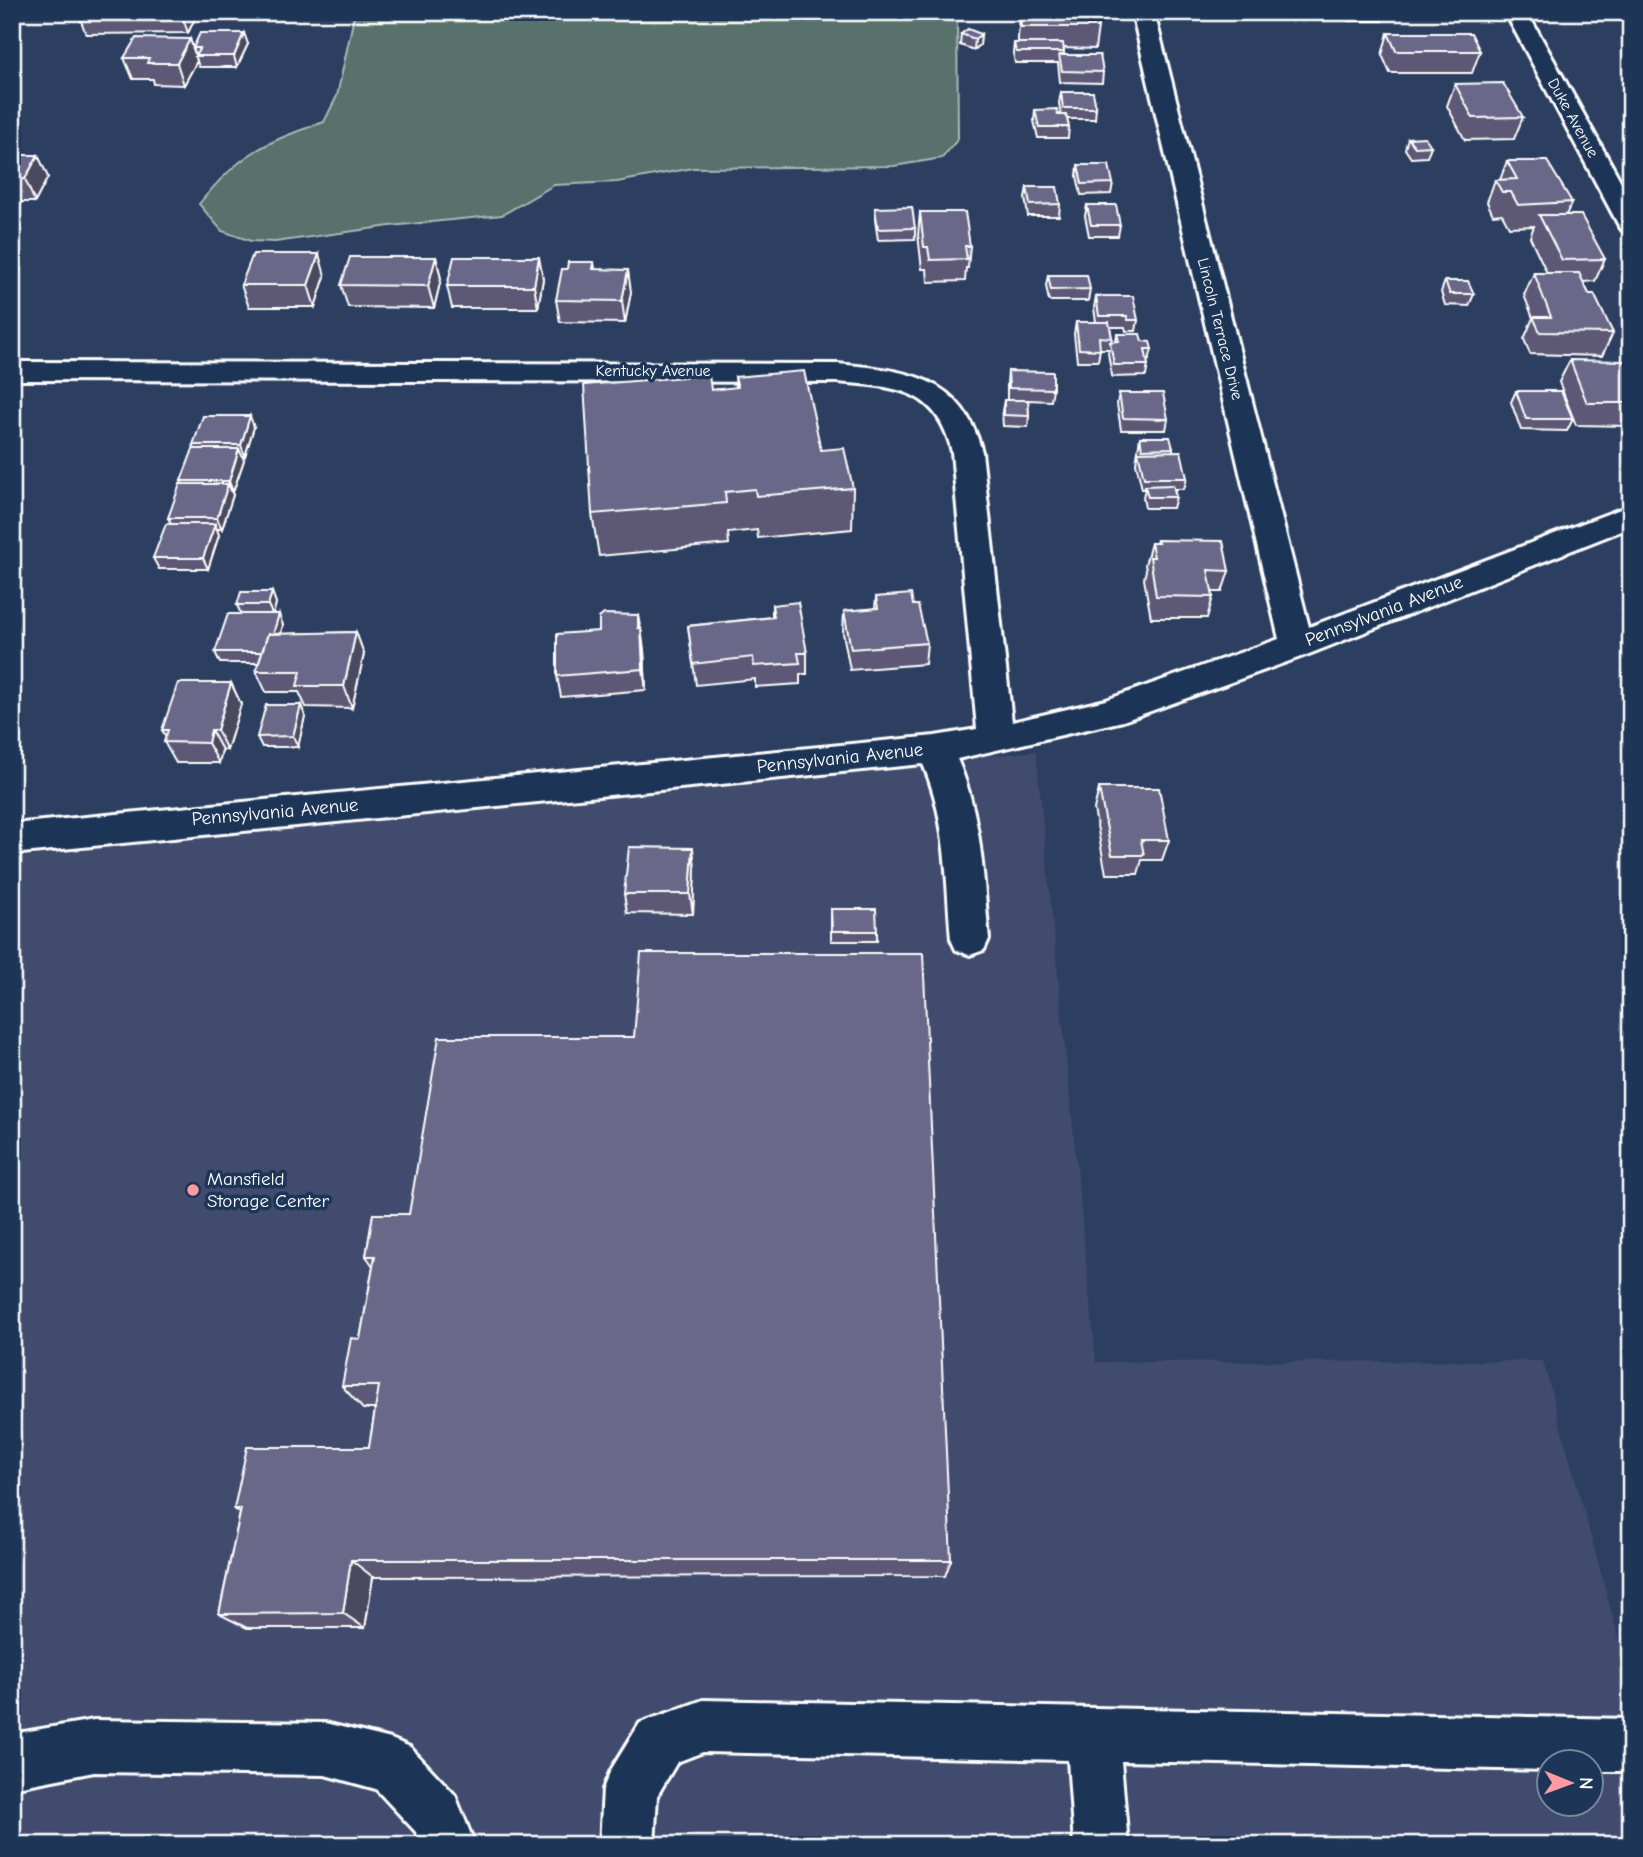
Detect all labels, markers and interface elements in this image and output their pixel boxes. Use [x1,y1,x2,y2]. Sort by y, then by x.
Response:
street label: Duke Avenue [1544,75,1602,161]
street label: Lincoln Terrace Drive [1194,256,1246,402]
street label: Kentucky Avenue [595,362,711,380]
street label: Pennsylvania Avenue [1302,571,1466,651]
street label: Pennsylvania Avenue [756,738,924,778]
street label: Pennsylvania Avenue [191,794,359,830]
place label: Mansfield Storage Center [207,1168,329,1212]
marker: Mansfield Storage Center [185,1182,201,1198]
north arrow [1534,1748,1604,1818]
text: N [1575,1777,1597,1790]

